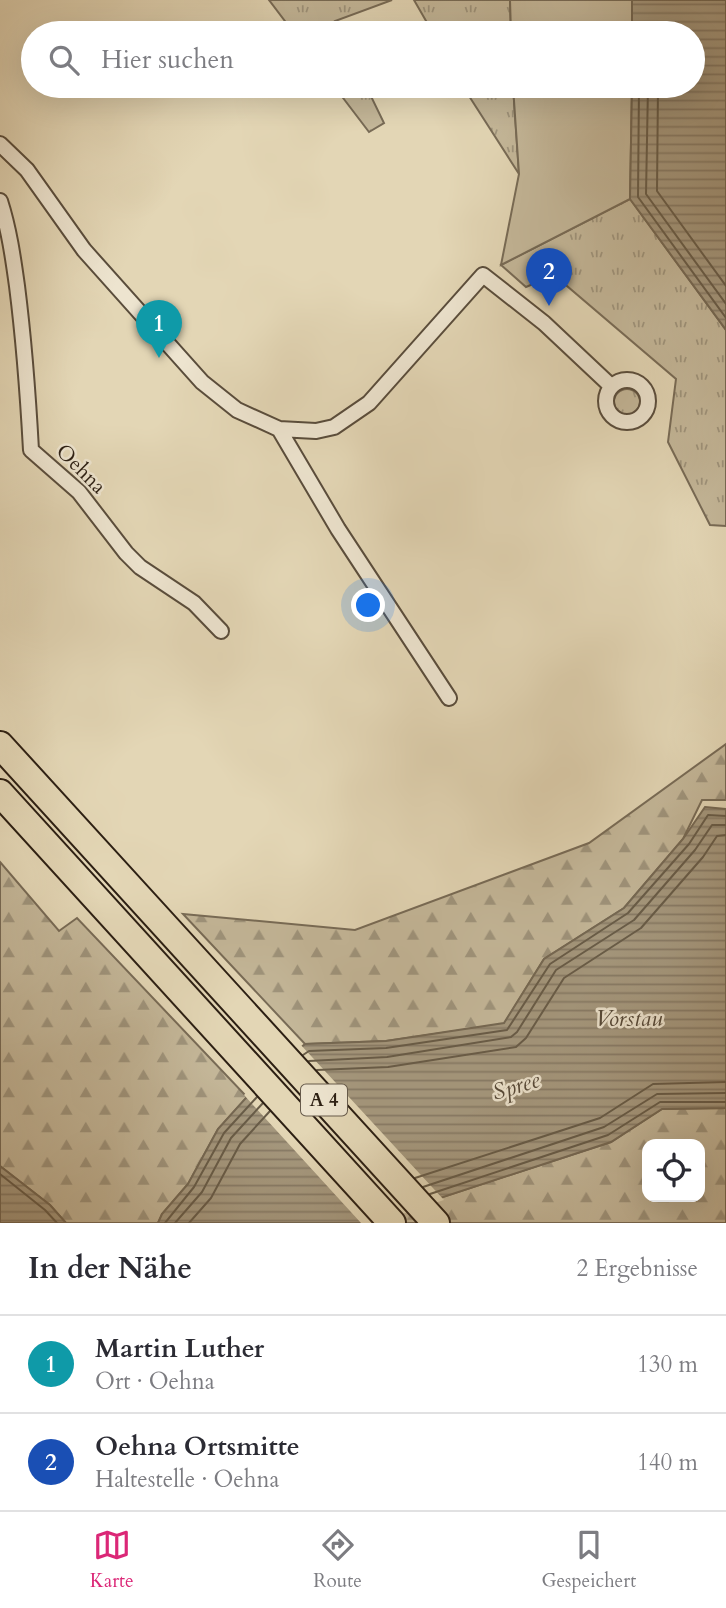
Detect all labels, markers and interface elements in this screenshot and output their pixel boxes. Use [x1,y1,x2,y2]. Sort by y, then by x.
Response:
search box [21,21,705,98]
icon: search [45,41,83,79]
text: Hier suchen [101,42,234,77]
pin: 2 [526,248,572,306]
pin: 1 [136,300,182,358]
street label: Oehna [49,437,113,501]
your location [351,588,385,622]
water label: Vorstau [595,1003,663,1034]
water label: Spree [488,1064,544,1108]
road number: A 4 [301,1084,347,1116]
map controls [642,1139,705,1202]
button: locate [642,1139,705,1202]
text: In der Nähe [28,1248,192,1289]
text: 2 Ergebnisse [576,1253,698,1284]
text: Martin Luther [95,1331,264,1366]
text: 1 [45,1349,57,1380]
text: 130 m [637,1349,698,1380]
text: Ort · Oehna [95,1366,215,1397]
text: Oehna Ortsmitte [95,1429,300,1464]
text: 2 [45,1447,57,1478]
text: 140 m [637,1447,698,1478]
text: Haltestelle · Oehna [95,1464,279,1495]
tab: Karte [90,1526,134,1594]
tab: Route [313,1526,362,1594]
tab: Gespeichert [541,1526,636,1594]

